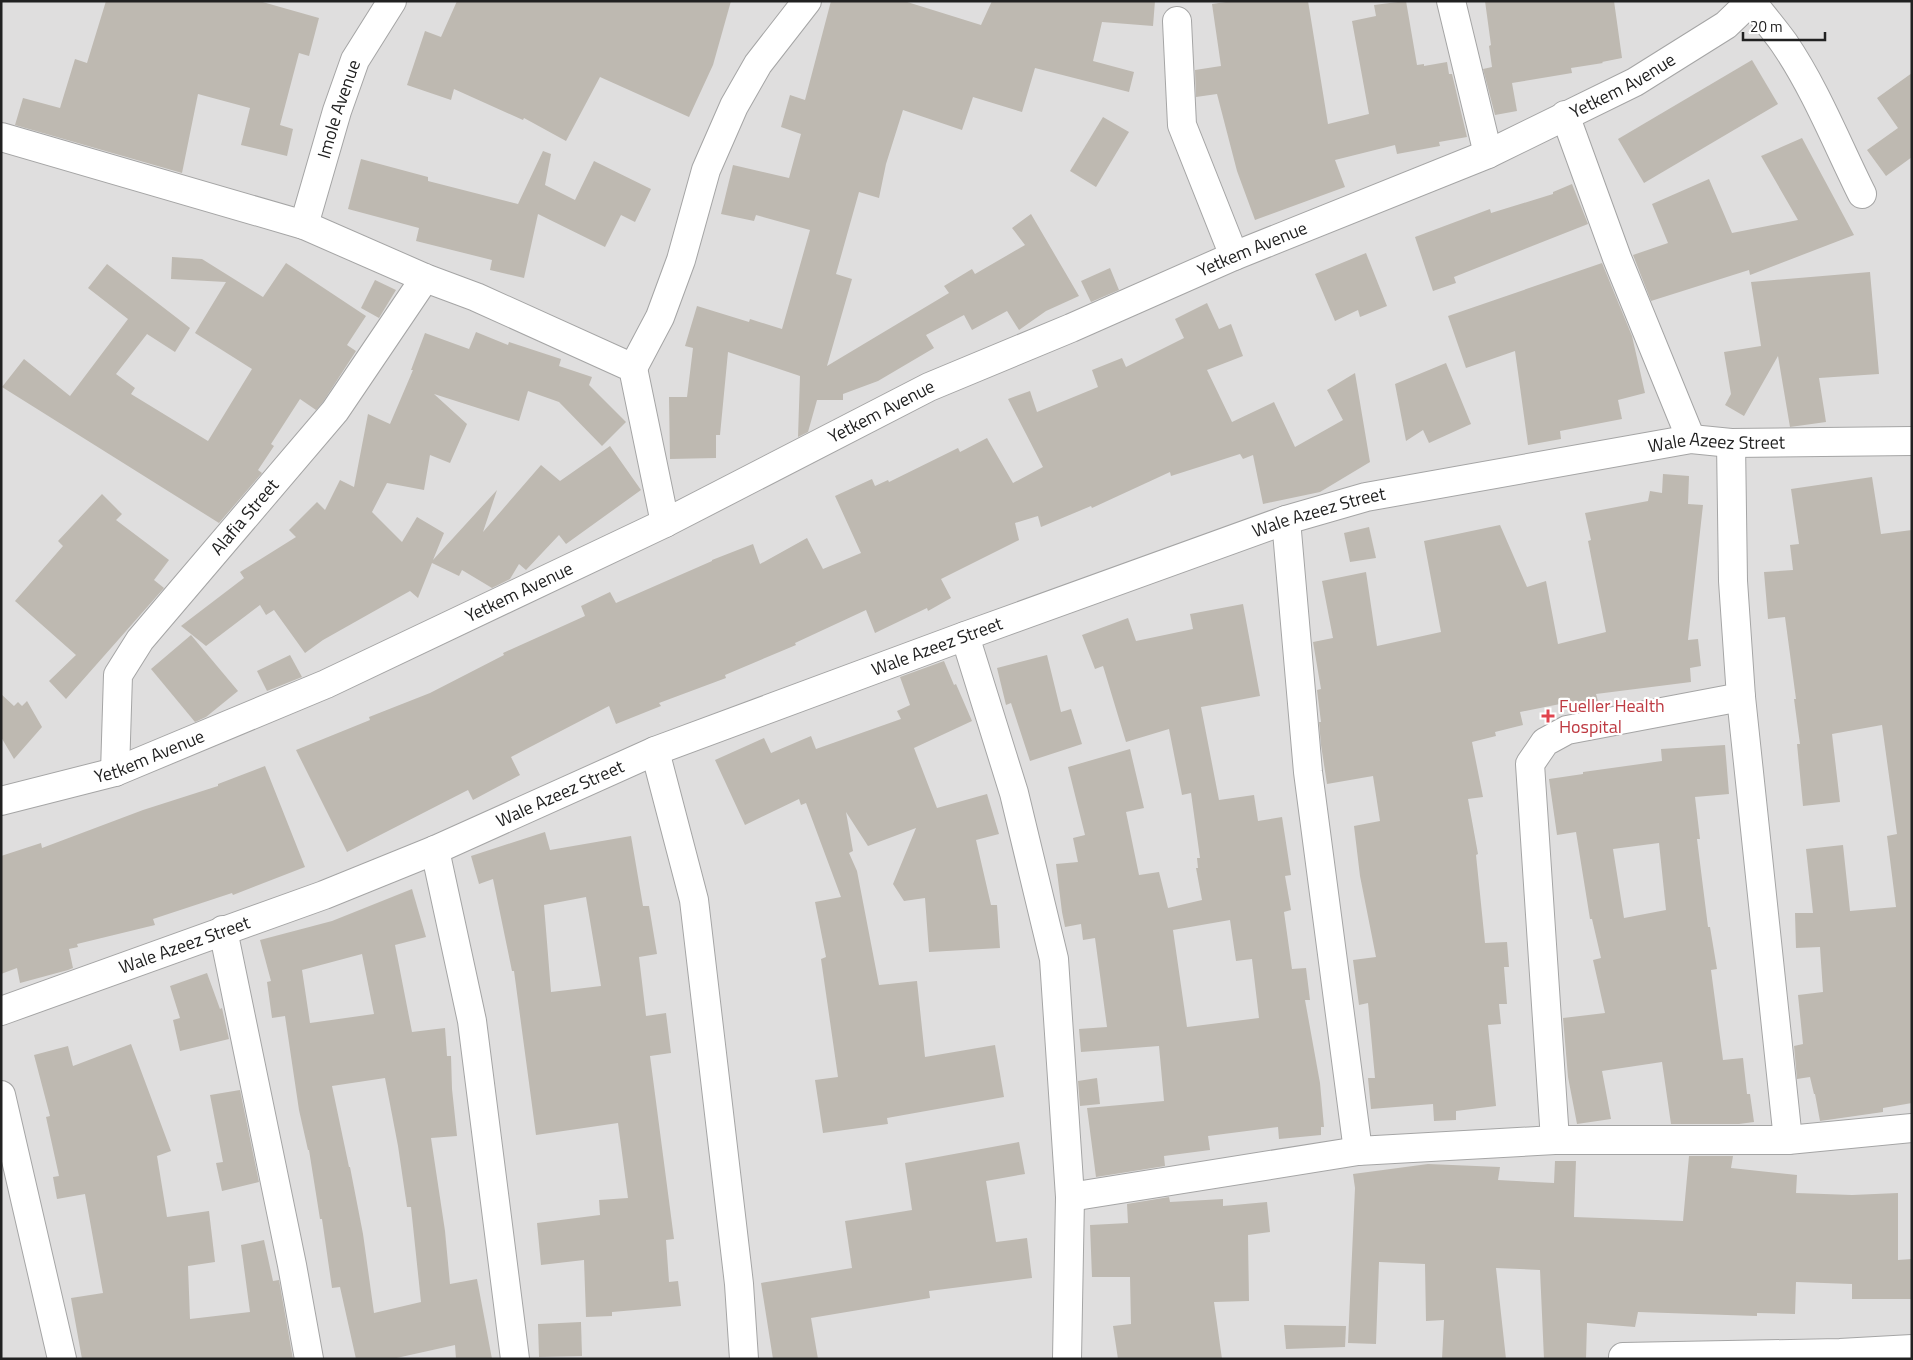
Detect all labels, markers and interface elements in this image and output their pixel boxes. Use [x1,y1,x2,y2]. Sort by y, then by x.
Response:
scale bar [1743,10,1826,42]
text: 20 m [1750,15,1783,38]
street label: Yetkem Avenue [1565,46,1680,125]
street label: Imole Avenue [310,56,367,162]
street label: Yetkem Avenue [1193,214,1311,284]
street label: Yetkem Avenue [823,372,938,450]
street label: Wale Azeez Street [1646,425,1786,459]
street label: Alafia Street [204,472,285,561]
street label: Wale Azeez Street [1248,480,1388,544]
street label: Yetkem Avenue [460,555,577,629]
street label: Wale Azeez Street [868,609,1007,683]
place label: Fueller Health Hospital [1559,692,1665,740]
marker: Fueller Health Hospital [1541,709,1555,723]
street label: Yetkem Avenue [91,722,208,790]
street label: Wale Azeez Street [491,752,629,834]
street label: Wale Azeez Street [115,908,254,981]

